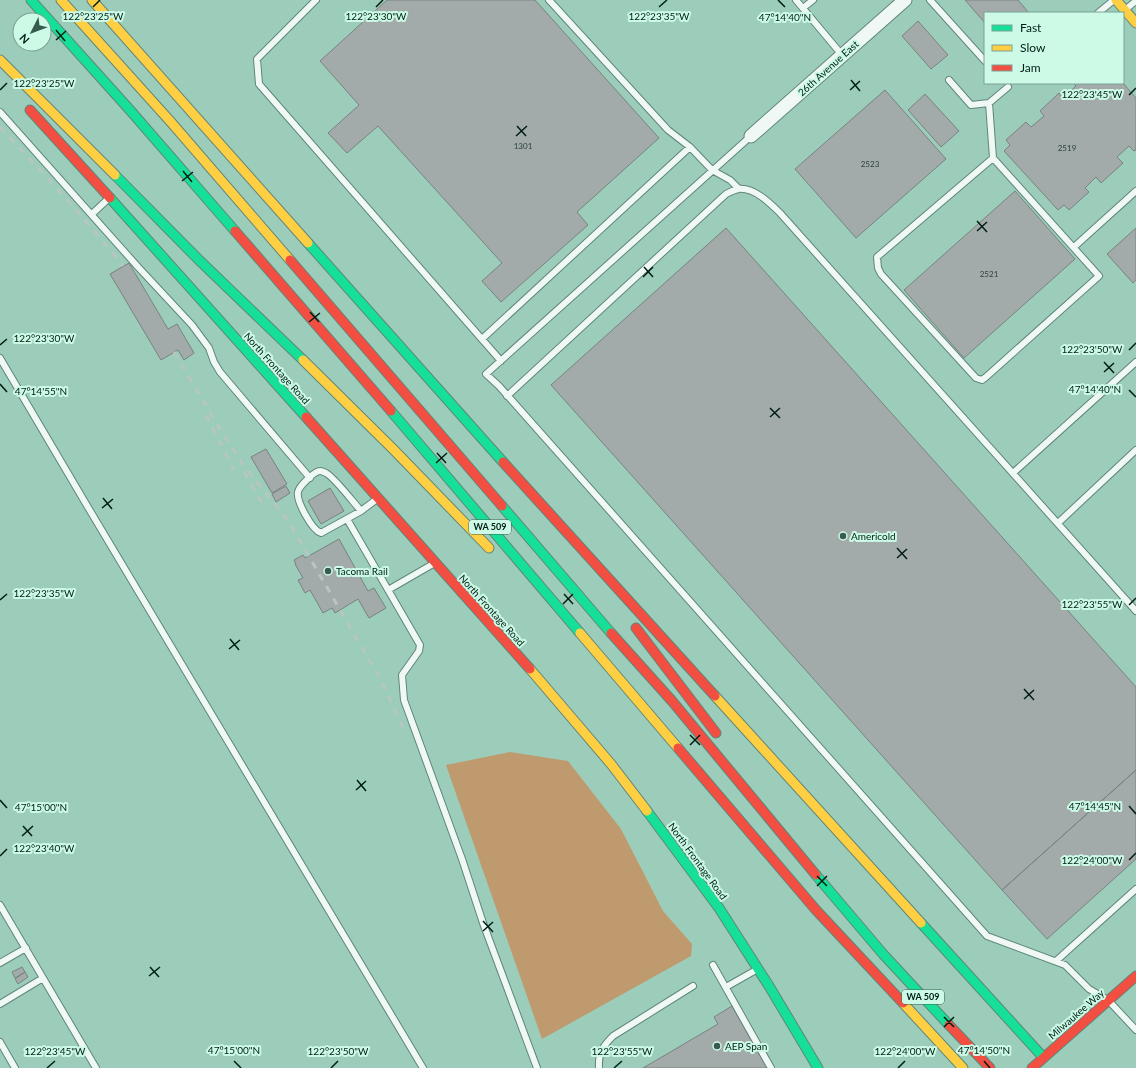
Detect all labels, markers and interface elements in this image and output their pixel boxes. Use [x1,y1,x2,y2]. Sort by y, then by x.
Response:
text: 122°23'25"W [63,10,124,22]
text: 122°23'30"W [346,10,407,22]
text: 122°23'35"W [629,10,690,22]
text: 47°14'40"N [759,11,811,23]
north arrow [12,12,52,52]
legend [984,12,1124,84]
text: Fast [1020,20,1042,35]
text: N [17,32,32,47]
street label: 26th Avenue East [795,37,861,98]
text: Slow [1020,40,1046,55]
text: Jam [1020,60,1041,75]
text: 122°23'25"W [14,77,75,89]
text: 122°23'45"W [1062,88,1123,100]
house number: 1301 [514,141,533,151]
house number: 2519 [1058,143,1077,153]
house number: 2523 [861,159,880,169]
house number: 2521 [980,269,999,279]
street label: North Frontage Road [242,330,312,406]
text: 122°23'30"W [14,332,75,344]
text: 122°23'50"W [1062,343,1123,355]
text: 47°14'40"N [1069,383,1121,395]
text: 47°14'55"N [15,385,67,397]
road number: WA 509 [469,520,511,534]
place label: Americold [851,530,896,542]
marker: Americold [838,531,848,541]
place label: Tacoma Rail [336,565,388,577]
marker: Tacoma Rail [323,566,333,576]
street label: North Frontage Road [457,572,527,648]
text: 122°23'35"W [14,587,75,599]
text: 122°23'55"W [1062,598,1123,610]
text: 47°14'45"N [1069,800,1121,812]
text: 47°15'00"N [15,801,67,813]
street label: North Frontage Road [666,820,730,902]
text: 122°23'40"W [14,842,75,854]
text: 122°24'00"W [1062,854,1123,866]
street label: Milwaukee Way [1046,986,1107,1041]
road number: WA 509 [902,990,944,1004]
place label: AEP Span [725,1040,767,1052]
marker: AEP Span [712,1041,722,1051]
text: 47°15'00"N [208,1044,260,1056]
text: 47°14'50"N [958,1044,1010,1056]
text: 122°23'45"W [25,1045,86,1057]
text: 122°23'50"W [308,1045,369,1057]
text: 122°23'55"W [592,1045,653,1057]
text: 122°24'00"W [875,1045,936,1057]

